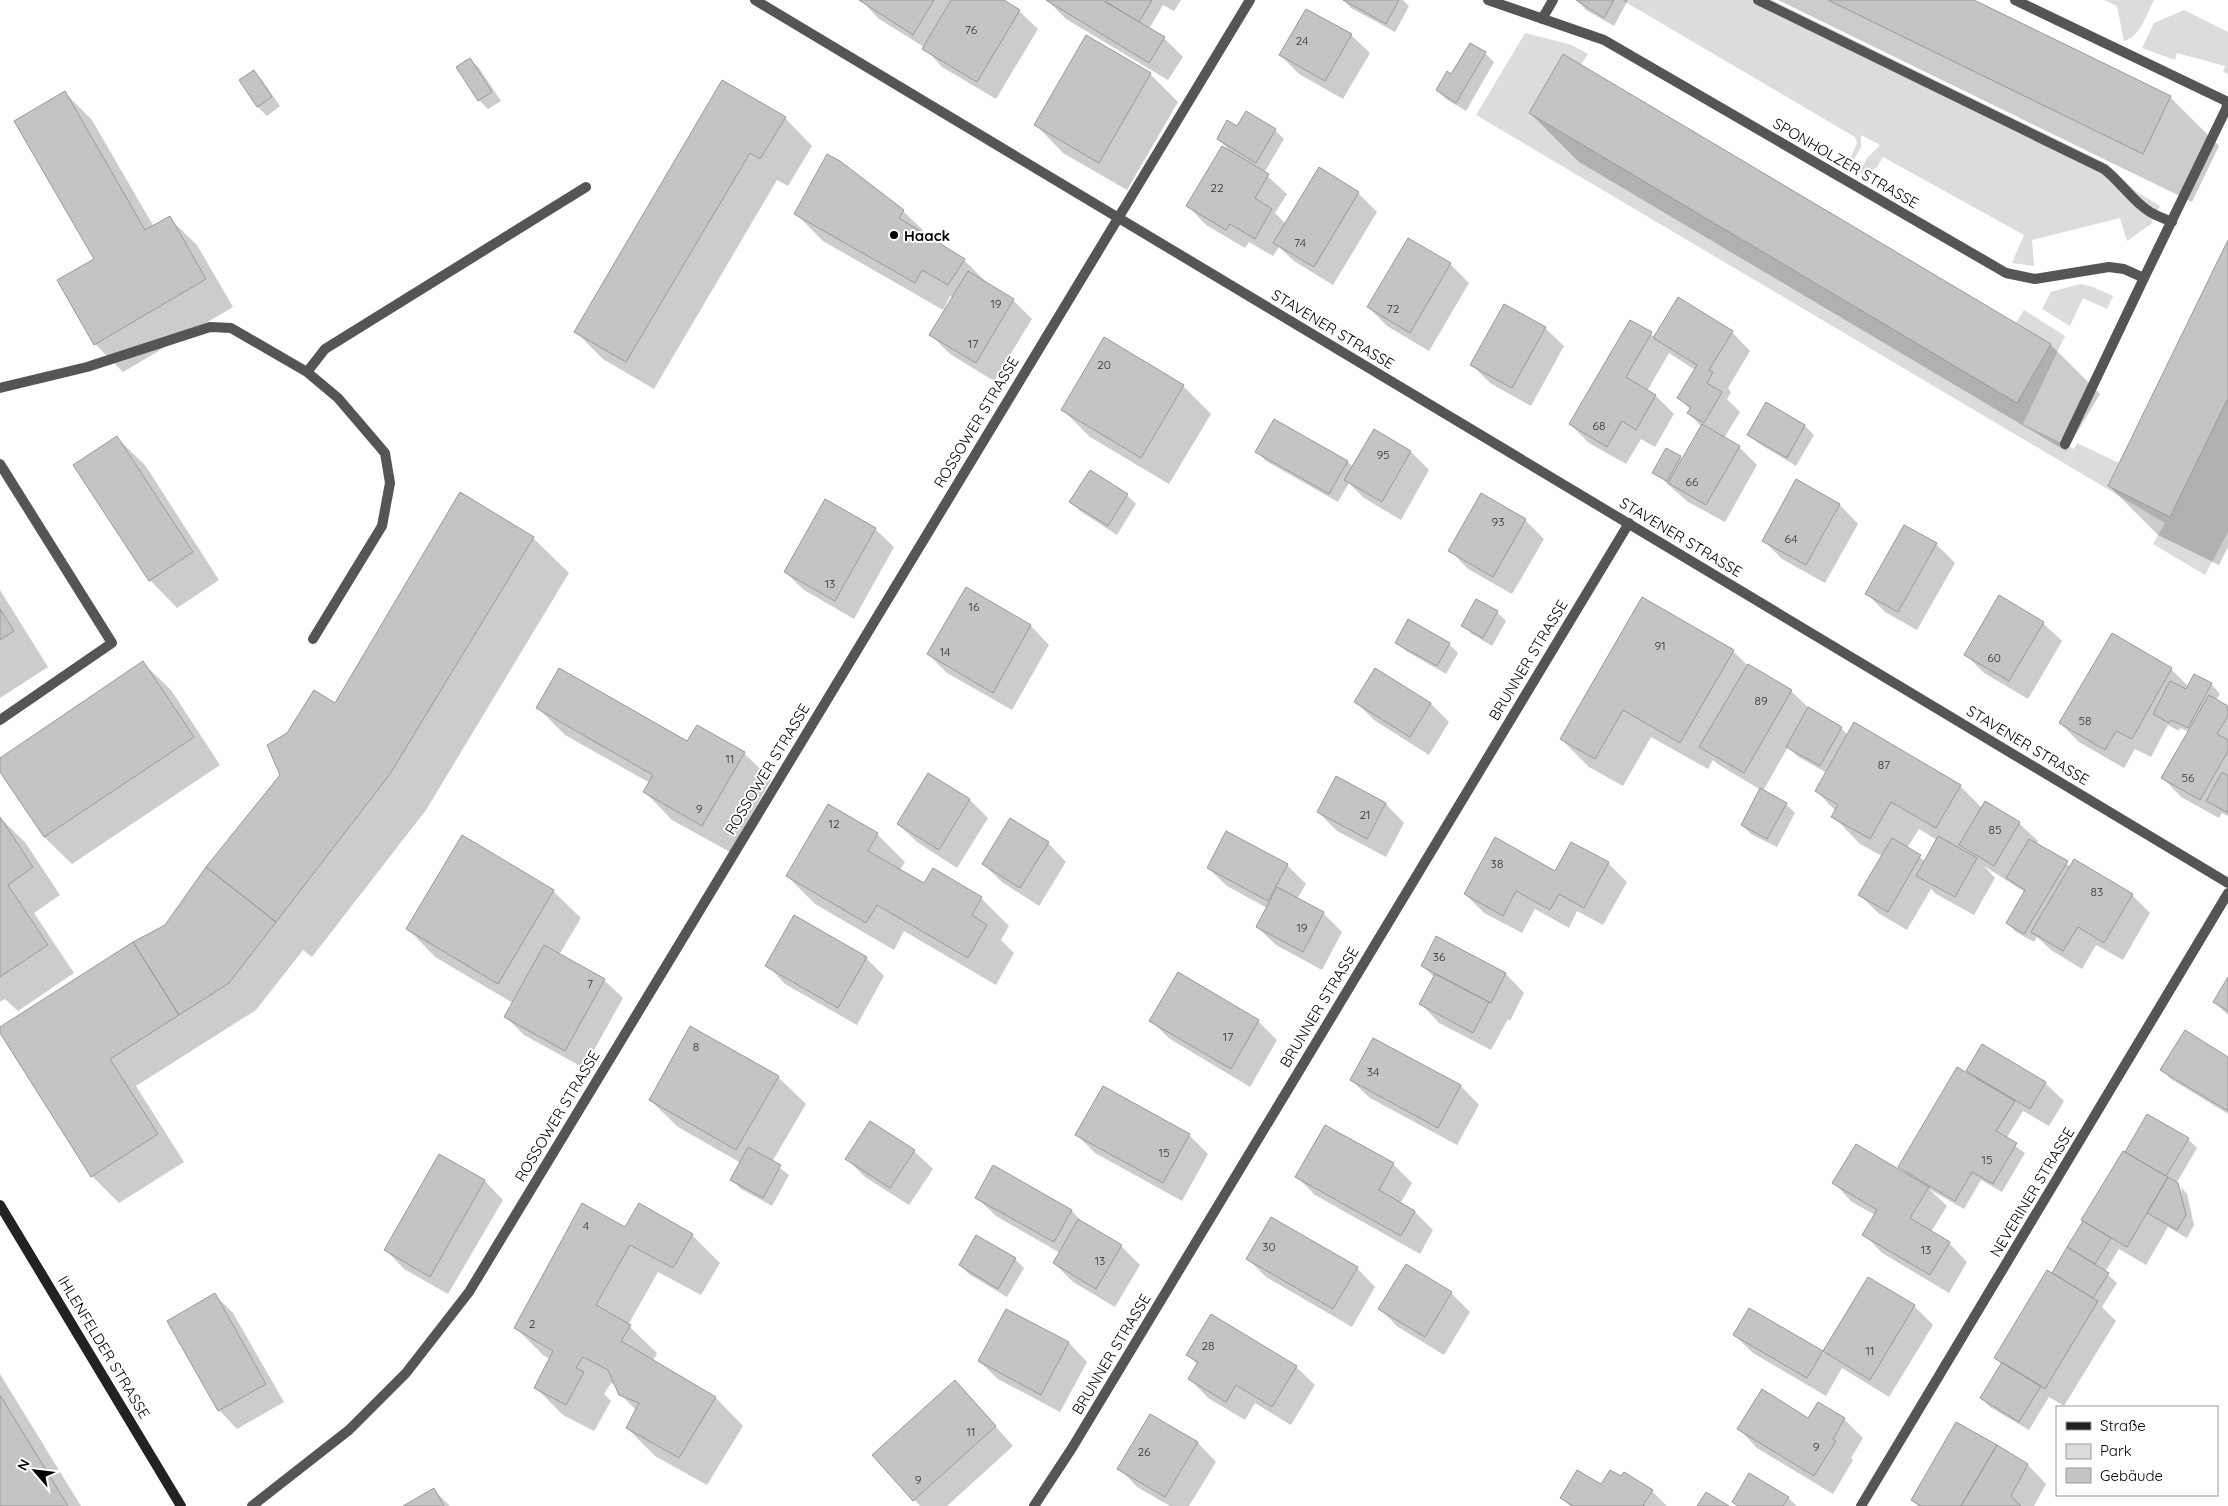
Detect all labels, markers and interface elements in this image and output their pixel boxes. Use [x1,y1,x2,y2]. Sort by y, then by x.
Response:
house number: 76 [965,22,978,37]
house number: 24 [1296,33,1308,48]
street label: SPONHOLZER STRASSE [1770,114,1922,212]
house number: 22 [1210,180,1224,195]
place label: Haack [904,226,950,245]
marker: Haack [888,229,900,241]
house number: 74 [1294,235,1306,250]
street label: STAVENER STRASSE [1268,285,1398,373]
house number: 19 [990,296,1002,311]
house number: 72 [1387,301,1400,316]
house number: 17 [968,336,978,351]
street label: ROSSOWER STRASSE [929,353,1023,491]
house number: 20 [1097,357,1111,372]
house number: 68 [1593,418,1605,433]
house number: 95 [1376,447,1390,462]
house number: 66 [1686,474,1699,489]
street label: STAVENER STRASSE [1616,493,1746,581]
house number: 93 [1492,514,1504,529]
house number: 64 [1785,531,1797,546]
house number: 13 [825,576,835,591]
street label: BRUNNER STRASSE [1484,596,1572,724]
house number: 16 [969,599,980,614]
house number: 91 [1654,638,1666,653]
house number: 14 [940,644,950,659]
house number: 60 [1987,650,2001,665]
house number: 89 [1754,693,1768,708]
street label: ROSSOWER STRASSE [720,700,814,838]
street label: STAVENER STRASSE [1963,701,2093,789]
house number: 58 [2078,713,2092,728]
house number: 11 [726,751,734,766]
house number: 87 [1878,757,1890,772]
house number: 56 [2182,770,2195,785]
house number: 9 [696,801,703,816]
house number: 21 [1359,807,1371,822]
house number: 12 [828,816,840,831]
house number: 85 [1988,822,2002,837]
house number: 38 [1491,856,1503,871]
house number: 83 [2091,884,2103,899]
house number: 19 [1296,920,1308,935]
street label: BRUNNER STRASSE [1275,943,1363,1071]
house number: 36 [1433,949,1446,964]
house number: 7 [587,976,593,991]
house number: 17 [1223,1029,1233,1044]
house number: 8 [693,1039,699,1054]
street label: ROSSOWER STRASSE [510,1047,604,1185]
house number: 34 [1367,1064,1379,1079]
street label: NEVERINER STRASSE [1986,1124,2078,1260]
house number: 15 [1159,1145,1169,1160]
house number: 15 [1982,1152,1992,1167]
house number: 4 [583,1218,589,1233]
house number: 30 [1262,1239,1276,1254]
house number: 13 [1921,1242,1931,1257]
house number: 13 [1095,1253,1105,1268]
street label: IHLENFELDER STRASSE [54,1272,154,1422]
street label: BRUNNER STRASSE [1067,1290,1155,1418]
house number: 2 [529,1316,536,1331]
house number: 28 [1201,1338,1215,1353]
house number: 11 [1866,1343,1874,1358]
legend [2056,1406,2218,1496]
text: Straße [2100,1416,2146,1435]
house number: 11 [967,1424,975,1439]
house number: 9 [1813,1439,1820,1454]
text: Park [2100,1441,2132,1460]
house number: 26 [1137,1444,1151,1459]
north arrow [10,1446,60,1496]
text: N [13,1456,34,1474]
text: Gebäude [2100,1466,2163,1485]
house number: 9 [915,1472,922,1487]

